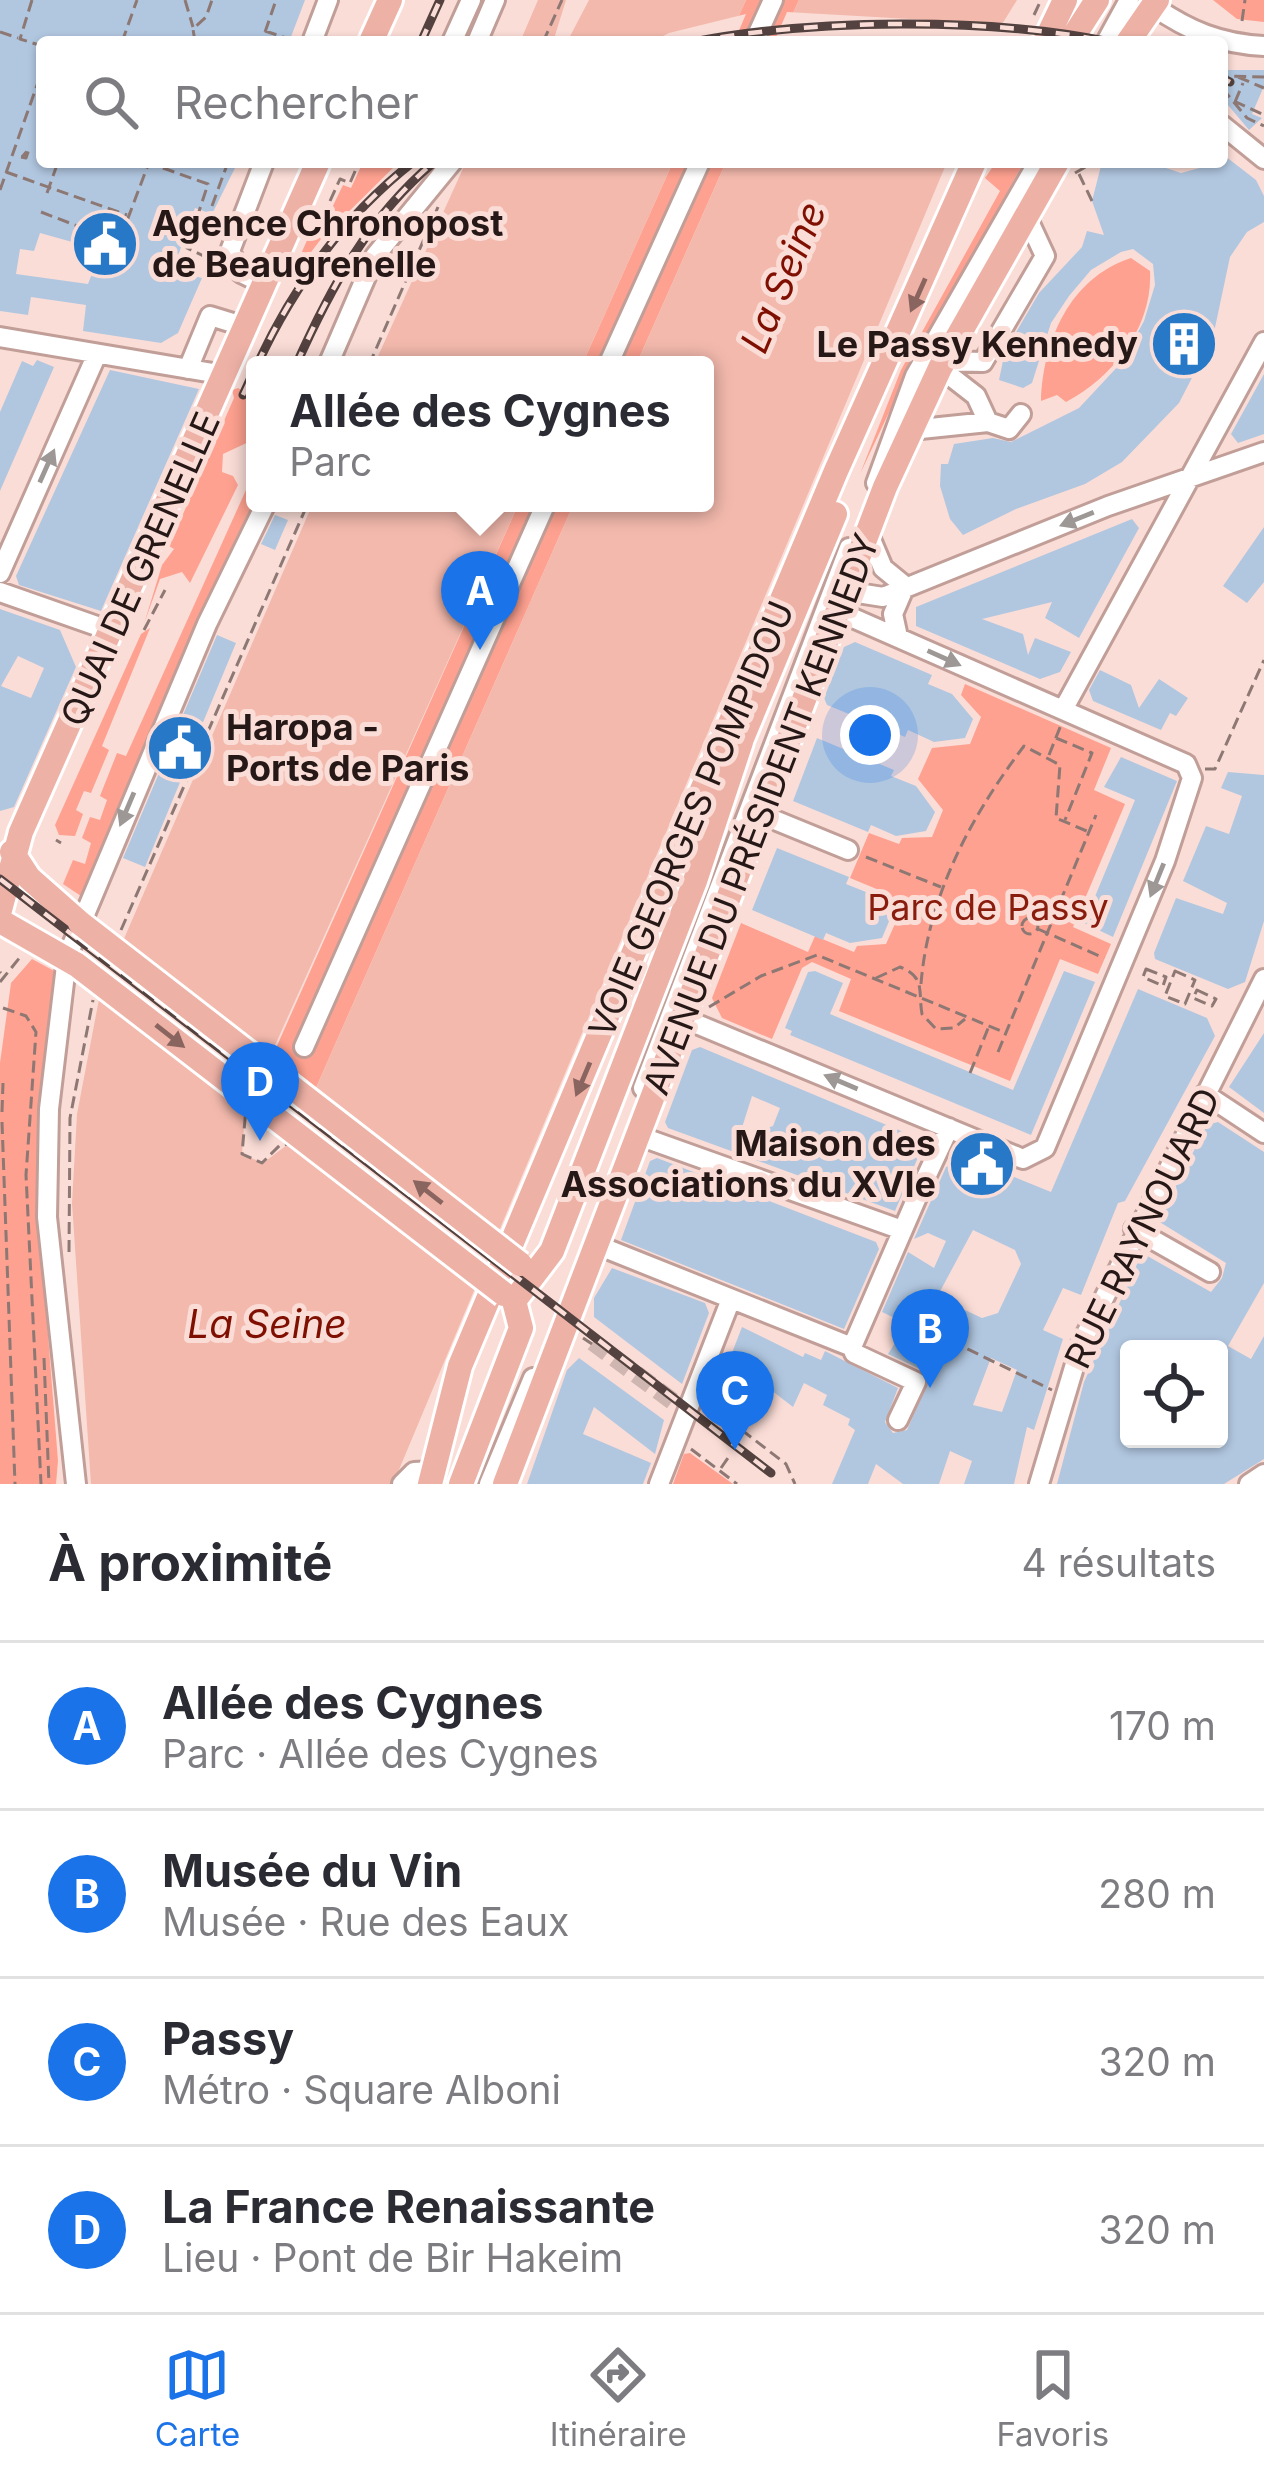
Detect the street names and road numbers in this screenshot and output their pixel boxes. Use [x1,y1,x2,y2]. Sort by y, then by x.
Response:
street label: QUAI DE GRENELLE [51,405,229,733]
street label: AVENUE DU PRÉSIDENT KENNEDY [633,527,889,1101]
street label: VOIE GEORGES POMPIDOU [579,594,803,1044]
street label: RUE RAYNOUARD [1055,1081,1229,1375]

